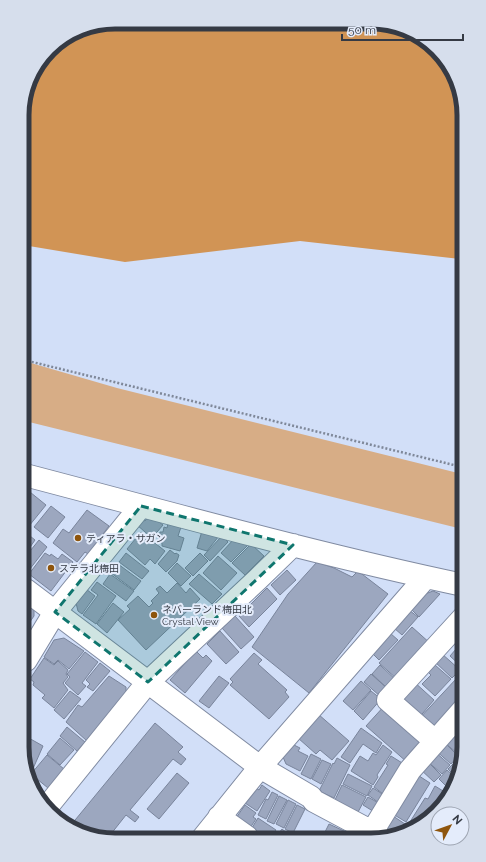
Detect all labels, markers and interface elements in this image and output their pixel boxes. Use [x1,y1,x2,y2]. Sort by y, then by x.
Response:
scale bar [342,16,463,42]
text: 50 m [348,23,376,37]
marker: ティアラ・サガン [73,533,83,543]
place label: ティアラ・サガン [86,533,165,544]
marker: ステラ北梅田 [46,563,56,573]
place label: ステラ北梅田 [59,563,119,574]
place label: ネバーランド梅田北 Crystal View [162,604,252,627]
marker: ネバーランド梅田北 Crystal View [149,610,159,620]
north arrow [430,806,470,846]
text: N [450,812,465,827]

